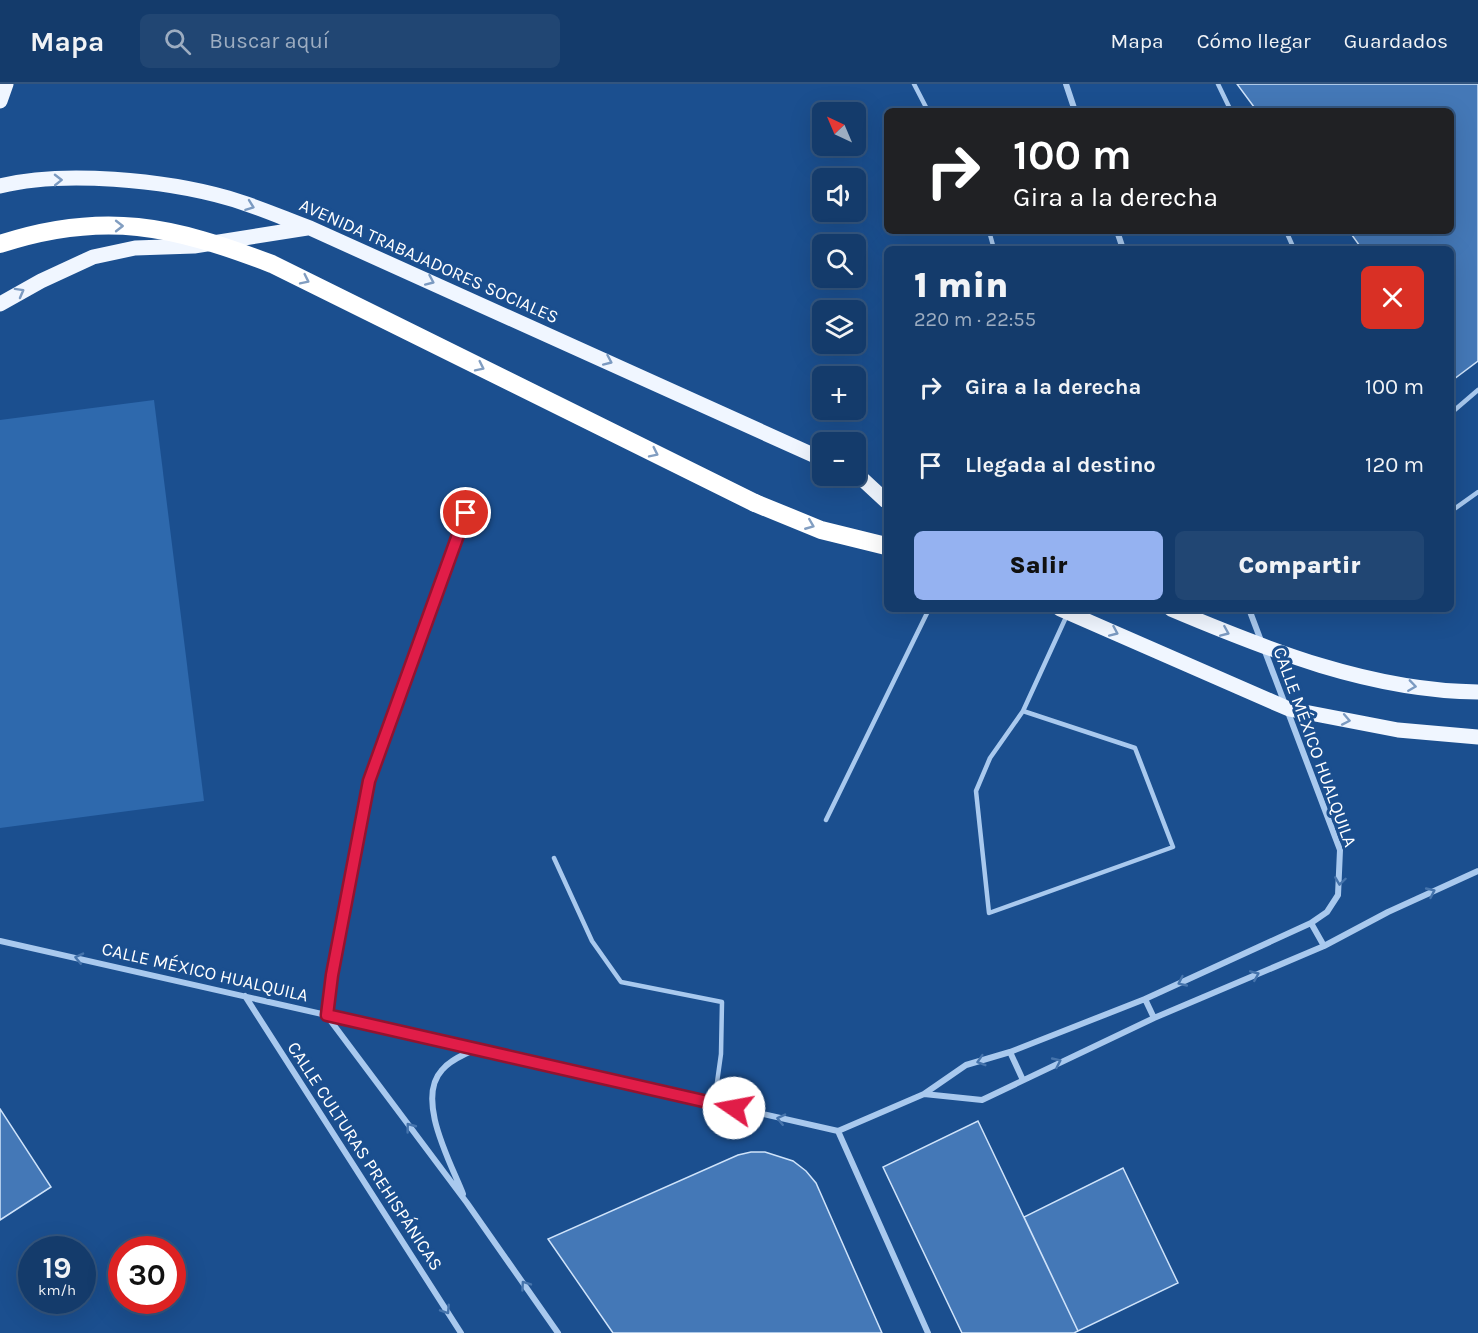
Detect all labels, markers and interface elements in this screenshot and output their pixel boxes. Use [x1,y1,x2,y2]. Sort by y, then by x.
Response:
search box [140,14,560,68]
text: Mapa [30,25,104,58]
icon: search [161,25,194,58]
text: Buscar aquí [209,28,329,54]
text: Mapa [1110,29,1164,53]
text: Cómo llegar [1197,29,1311,53]
text: Guardados [1344,29,1448,53]
north arrow [812,102,866,156]
map controls [812,102,866,486]
text: 100 m [1013,130,1132,180]
icon: right [914,132,992,210]
button: sound [812,168,866,222]
one-way arrow [54,174,63,186]
text: Gira a la derecha [1013,181,1218,213]
street label: AVENIDA TRABAJADORES SOCIALES [296,194,562,328]
one-way arrow [244,198,255,211]
one-way arrow [115,220,124,232]
button: search [812,234,866,288]
text: 1 min [914,264,1008,306]
button: close [1361,266,1424,329]
one-way arrow [298,273,309,284]
one-way arrow [423,274,434,286]
one-way arrow [14,288,24,299]
button: layers [812,300,866,354]
text: 220 m · 22:55 [914,308,1036,331]
one-way arrow [601,354,612,366]
one-way arrow [473,359,484,371]
button: + [812,366,866,420]
icon: right [914,371,947,404]
text: Gira a la derecha [965,374,1141,400]
text: 100 m [1365,374,1424,400]
button: − [812,432,866,486]
one-way arrow [648,446,659,458]
icon: arrive [914,449,947,482]
text: Llegada al destino [965,452,1156,478]
text: 120 m [1365,452,1424,478]
pin [440,487,491,538]
icon: arrive [449,496,482,529]
one-way arrow [803,518,814,530]
button: Salir [914,531,1163,600]
button: Compartir [1175,531,1424,600]
one-way arrow [1107,625,1118,637]
one-way arrow [1218,625,1229,637]
street label: CALLE MÉXICO HUALQUILA [1269,644,1362,850]
one-way arrow [1407,679,1416,691]
one-way arrow [1341,713,1351,726]
one-way arrow [1334,877,1346,886]
one-way arrow [1424,887,1435,899]
street label: CALLE MÉXICO HUALQUILA [100,937,311,1006]
one-way arrow [74,953,84,966]
one-way arrow [1248,970,1259,982]
one-way arrow [1178,975,1189,987]
street label: CALLE CULTURAS PREHISPÁNICAS [283,1037,448,1275]
one-way arrow [976,1054,987,1066]
one-way arrow [1051,1058,1062,1070]
position arrow [702,1076,766,1140]
one-way arrow [776,1113,786,1126]
one-way arrow [407,1123,418,1134]
speed limit sign: 30 [108,1236,186,1314]
text: 19 [42,1250,71,1286]
text: km/h [38,1281,76,1299]
one-way arrow [521,1281,532,1292]
one-way arrow [439,1304,451,1314]

